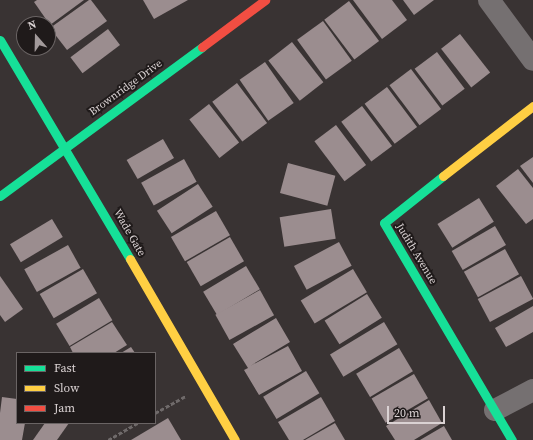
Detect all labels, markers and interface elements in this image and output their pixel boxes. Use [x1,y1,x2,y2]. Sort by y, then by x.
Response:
north arrow [16,16,56,56]
text: N [26,17,38,34]
street label: Brownridge Drive [87,57,165,119]
street label: Wade Gate [110,207,148,259]
street label: Judith Avenue [393,221,439,287]
legend [16,352,156,424]
text: Fast [54,360,76,376]
text: Slow [54,380,79,396]
scale bar [389,398,447,424]
text: Jam [54,400,75,416]
text: 20 m [394,405,420,421]

